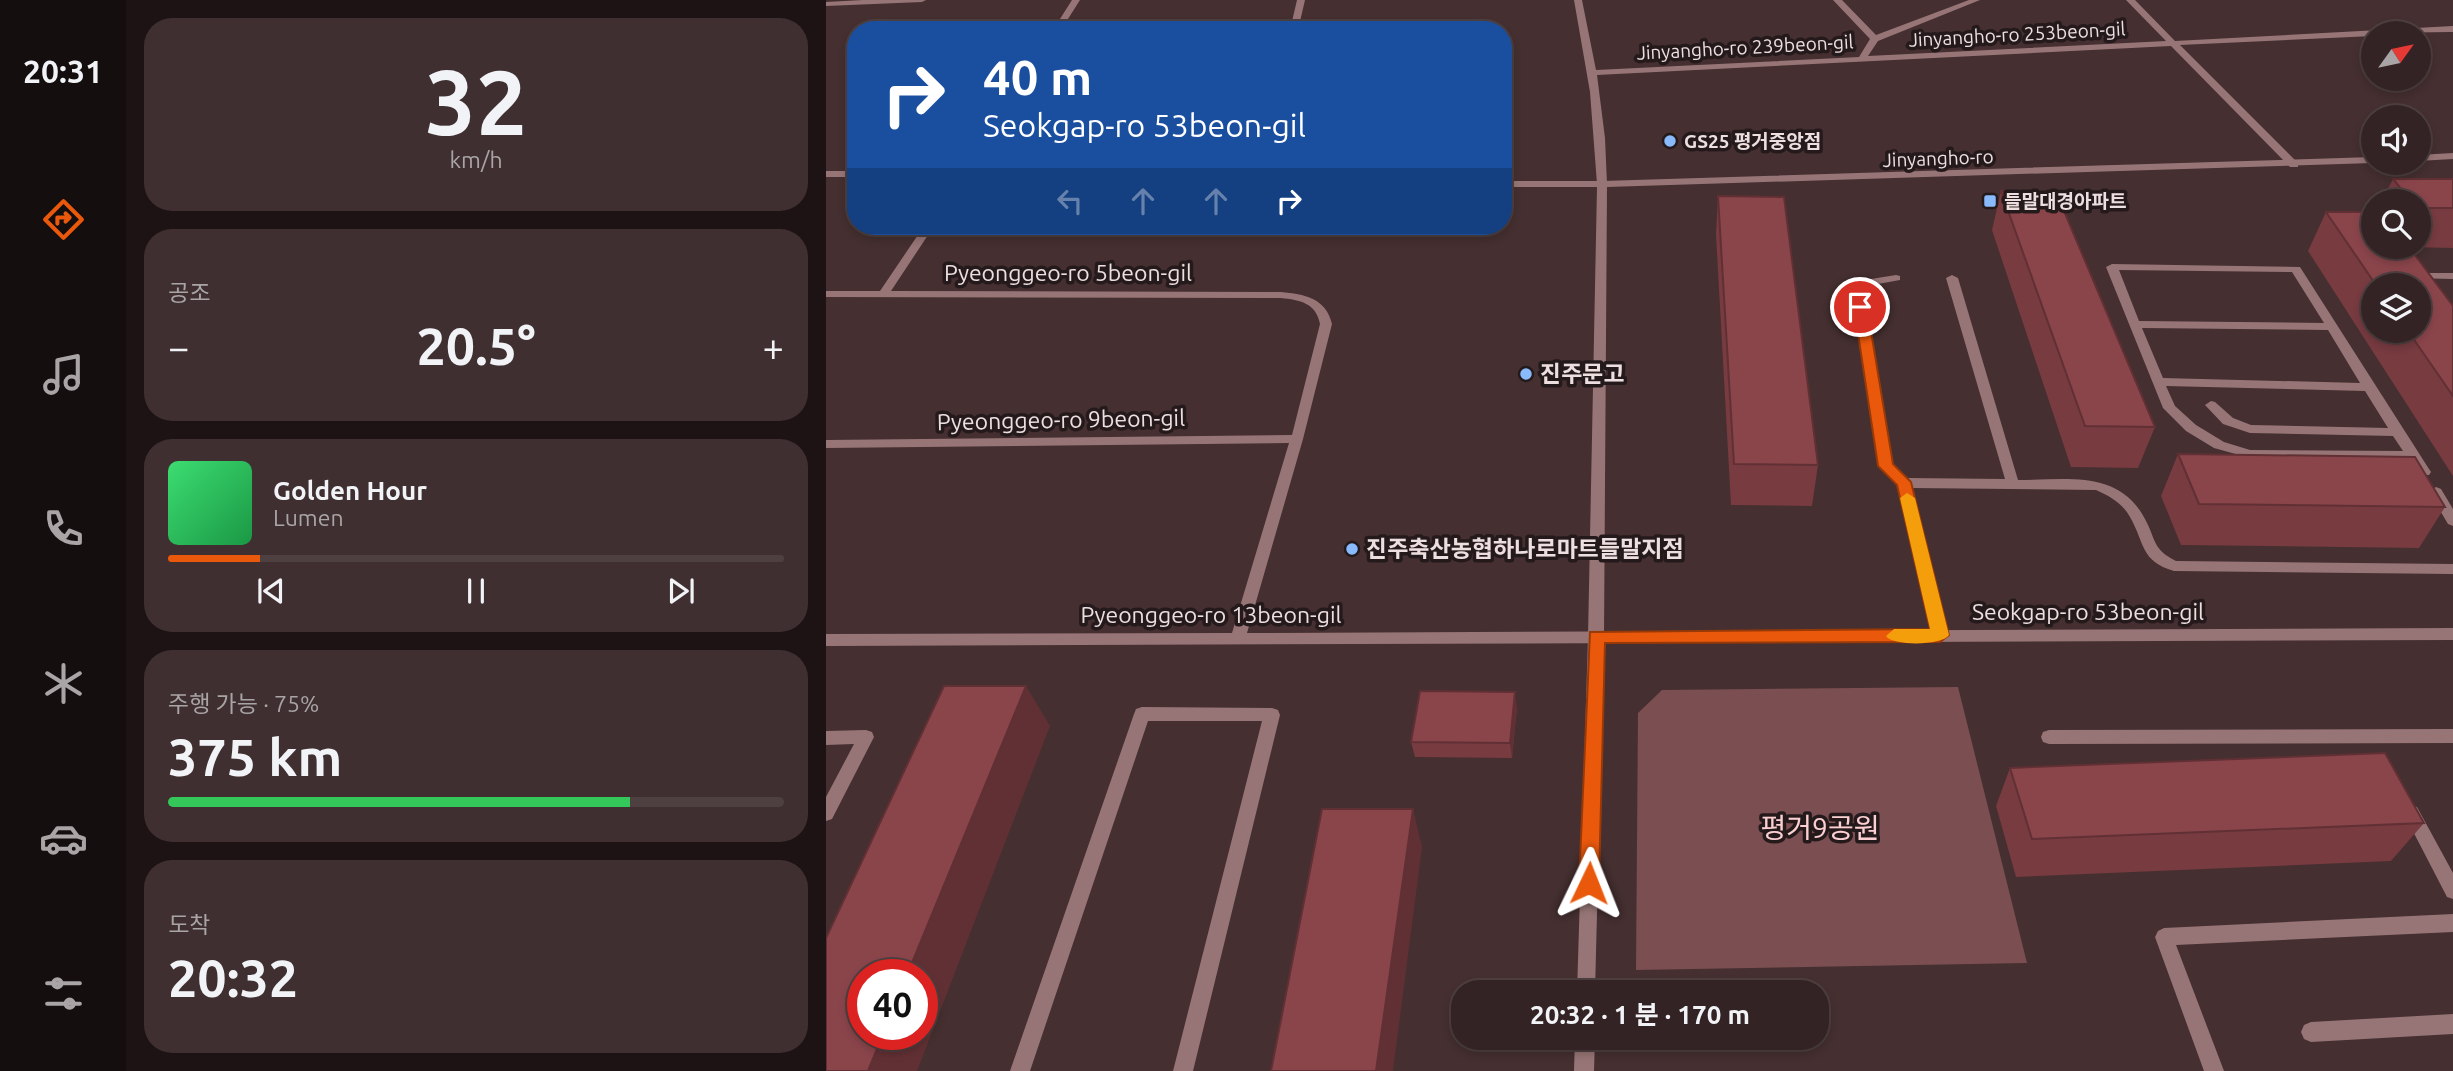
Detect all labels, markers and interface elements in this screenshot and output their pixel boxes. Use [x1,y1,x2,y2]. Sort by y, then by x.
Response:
street label: Jinyangho-ro 253beon-gil [1908,17,2126,51]
north arrow [2361,21,2431,91]
map controls [2361,21,2431,343]
street label: Jinyangho-ro 239beon-gil [1636,30,1854,64]
icon: right [868,49,959,140]
text: 40 m [983,49,1092,104]
text: 32 [425,50,527,152]
text: 20:31 [23,53,103,89]
button: sound [2361,105,2431,175]
text: Seokgap-ro 53beon-gil [983,107,1306,143]
place label: GS25 평거중앙점 [1684,130,1821,152]
marker: GS25 평거중앙점 [1662,133,1678,149]
street label: Jinyangho-ro [1882,145,1994,171]
text: km/h [449,147,503,172]
icon: left [1051,182,1089,220]
icon: ahead [1124,182,1162,220]
icon: ahead [1197,182,1235,220]
icon: right [1270,182,1308,220]
button: search [2361,189,2431,259]
place label: 들말대경아파트 [2004,190,2126,212]
marker: 들말대경아파트 [1982,193,1998,209]
icon: directions [39,195,88,244]
street label: Pyeonggeo-ro 5beon-gil [944,260,1192,285]
button: layers [2361,273,2431,343]
pin [1830,277,1890,337]
text: 공조 [168,280,210,305]
icon: arrive [1841,288,1879,326]
text: 20.5° [416,317,536,375]
text: − [168,326,189,368]
text: + [763,326,784,368]
icon: music [39,350,88,399]
place label: 진주문고 [1540,361,1625,386]
marker: 진주문고 [1518,366,1534,382]
street label: Pyeonggeo-ro 9beon-gil [937,405,1185,434]
text: Golden Hour [273,476,427,505]
icon: phone [39,504,88,553]
text: Lumen [273,505,344,530]
place label: 진주축산농협하나로마트들말지점 [1366,536,1683,561]
marker: 진주축산농협하나로마트들말지점 [1344,541,1360,557]
icon: previous [252,572,290,610]
icon: pause [457,572,495,610]
icon: next [662,572,700,610]
street label: Seokgap-ro 53beon-gil [1972,599,2204,624]
street label: Pyeonggeo-ro 13beon-gil [1080,602,1342,627]
icon: climate [39,659,88,708]
text: 주행 가능 · 75% [168,691,319,716]
text: 375 km [168,728,342,786]
park label: 평거9공원 [1761,812,1879,843]
icon: car [39,814,88,863]
position arrow [1552,846,1626,920]
text: 도착 [168,912,210,937]
text: 20:32 [168,949,298,1007]
speed limit sign: 40 [847,959,938,1050]
icon: filters [39,969,88,1018]
text: 20:32 · 1 분 · 170 m [1530,1000,1750,1029]

